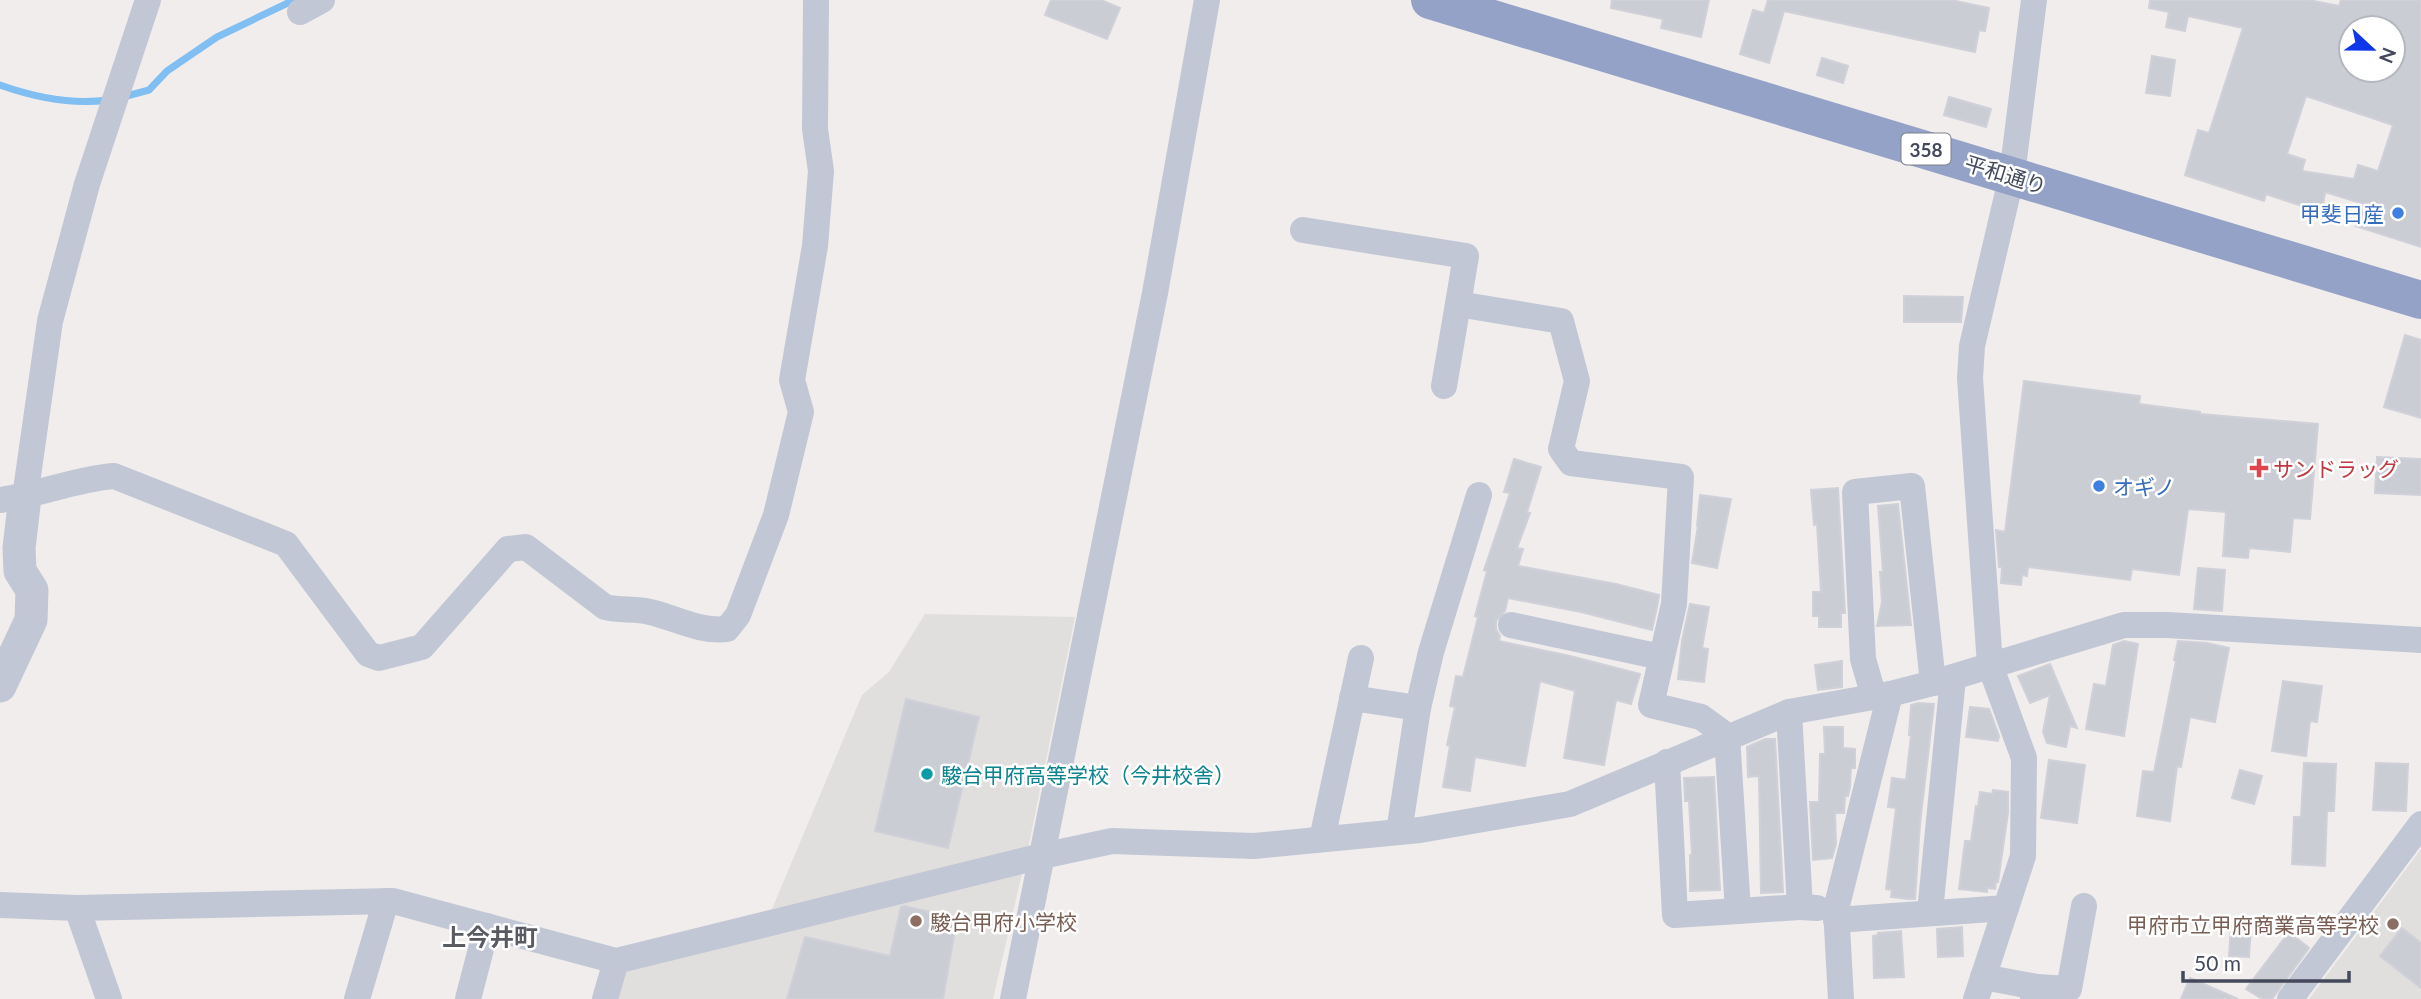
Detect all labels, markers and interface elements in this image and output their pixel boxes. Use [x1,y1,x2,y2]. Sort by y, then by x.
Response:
north arrow [2337,14,2407,84]
text: N [2375,44,2402,67]
road number: 358 [1902,134,1951,164]
street label: 平和通り [1962,150,2050,198]
place label: 甲斐日産 [2300,201,2384,226]
marker: 甲斐日産 [2390,205,2406,221]
place label: サンドラッグ [2273,456,2399,481]
marker: サンドラッグ [2251,460,2267,476]
place label: オギノ [2113,474,2175,499]
marker: オギノ [2091,478,2107,494]
place label: 駿台甲府高等学校（今井校舎） [941,762,1235,787]
marker: 駿台甲府高等学校（今井校舎） [919,766,935,782]
place label: 駿台甲府小学校 [930,909,1077,934]
place label: 甲府市立甲府商業高等学校 [2127,912,2379,937]
marker: 駿台甲府小学校 [908,913,924,929]
marker: 甲府市立甲府商業高等学校 [2385,916,2401,932]
district label: 上今井町 [442,922,538,951]
scale bar [2183,940,2349,984]
text: 50 m [2194,950,2241,975]

